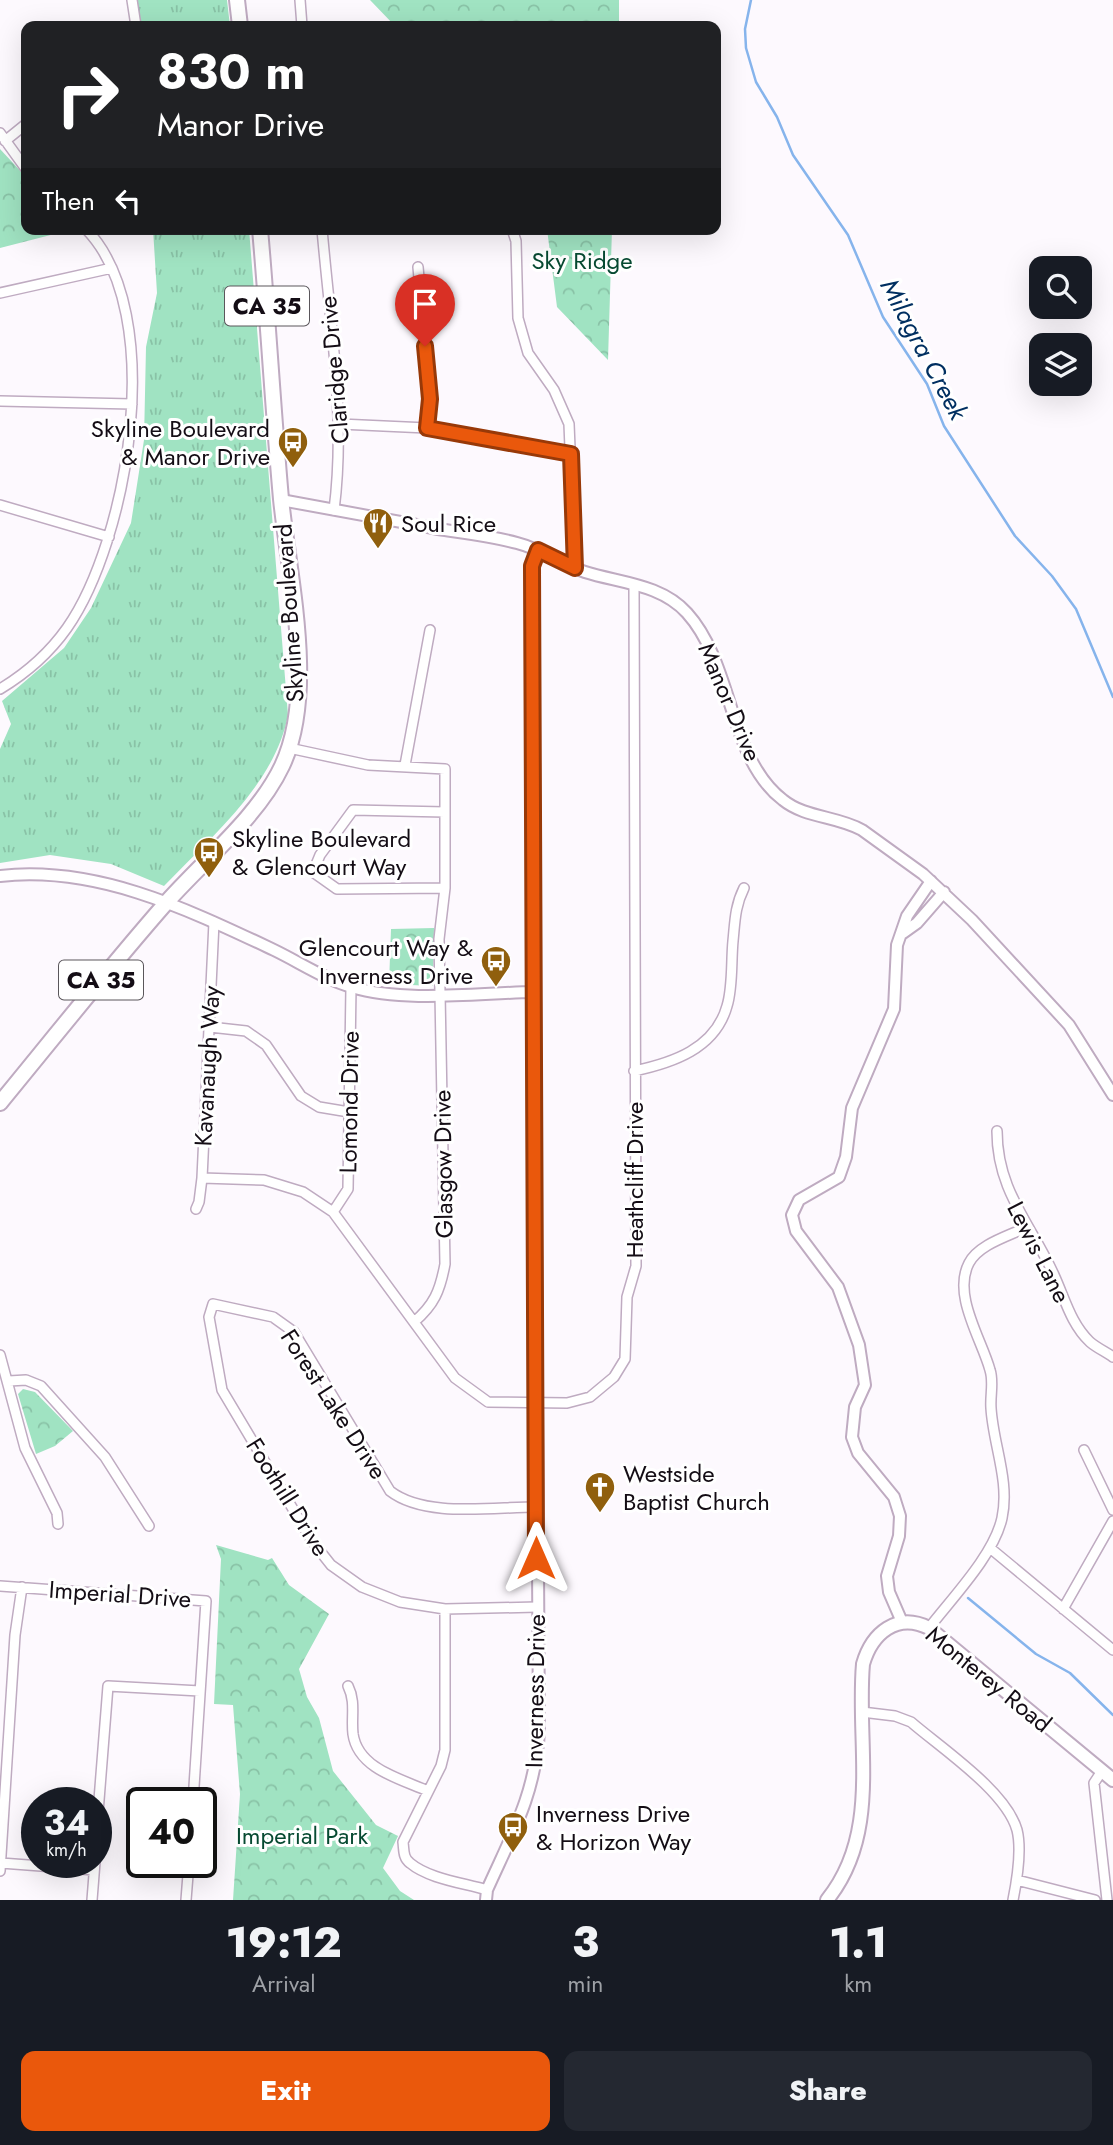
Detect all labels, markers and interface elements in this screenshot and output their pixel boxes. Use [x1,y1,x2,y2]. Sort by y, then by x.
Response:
text: 830 m [157,37,305,107]
icon: right [42,49,133,140]
text: Manor Drive [157,102,324,148]
text: Then [42,182,95,220]
icon: left [109,182,147,220]
park label: Sky Ridge [531,243,633,278]
map controls [1029,256,1092,396]
button: search [1029,256,1092,319]
water label: Milagra Creek [871,272,978,428]
pin [395,274,455,346]
icon: arrive [406,285,444,323]
road number: CA 35 [225,286,309,326]
street label: Claridge Drive [310,295,358,445]
button: layers [1029,333,1092,396]
place label: Skyline Boulevard & Manor Drive [91,411,270,474]
bus stop icon: Skyline Boulevard & Manor Drive [276,425,310,469]
restaurant icon: Soul Rice [361,506,395,550]
place label: Soul Rice [401,506,496,541]
street label: Skyline Boulevard [265,522,313,704]
street label: Manor Drive [689,637,771,767]
place label: Skyline Boulevard & Glencourt Way [232,821,411,884]
bus stop icon: Skyline Boulevard & Glencourt Way [192,835,226,879]
place label: Glencourt Way & Inverness Drive [299,930,473,993]
bus stop icon: Glencourt Way & Inverness Drive [479,944,513,988]
road number: CA 35 [59,960,143,1000]
street label: Kavanaugh Way [185,984,229,1147]
street label: Lomond Drive [330,1030,368,1174]
street label: Glasgow Drive [424,1089,462,1239]
street label: Heathcliff Drive [617,1102,652,1258]
street label: Lewis Lane [999,1195,1079,1309]
street label: Forest Lake Drive [272,1322,396,1486]
street label: Foothill Drive [238,1431,338,1563]
place label: Westside Baptist Church [623,1456,770,1519]
church icon: Westside Baptist Church [583,1470,617,1514]
position arrow [499,1521,573,1595]
street label: Imperial Drive [48,1572,192,1616]
street label: Inverness Drive [516,1614,554,1768]
street label: Monterey Road [919,1617,1059,1741]
speed limit sign: 40 [126,1787,217,1878]
place label: Inverness Drive & Horizon Way [536,1796,692,1859]
text: 34 [43,1798,90,1848]
bus stop icon: Inverness Drive & Horizon Way [496,1810,530,1854]
park label: Imperial Park [236,1818,369,1853]
text: km/h [46,1837,87,1863]
text: 19:12 [226,1912,342,1973]
text: 3 [572,1912,599,1973]
text: 1.1 [829,1912,887,1973]
text: Arrival [252,1967,315,2001]
text: min [567,1967,603,2001]
text: km [844,1967,872,2001]
button: Exit [21,2051,550,2131]
button: Share [564,2051,1092,2131]

